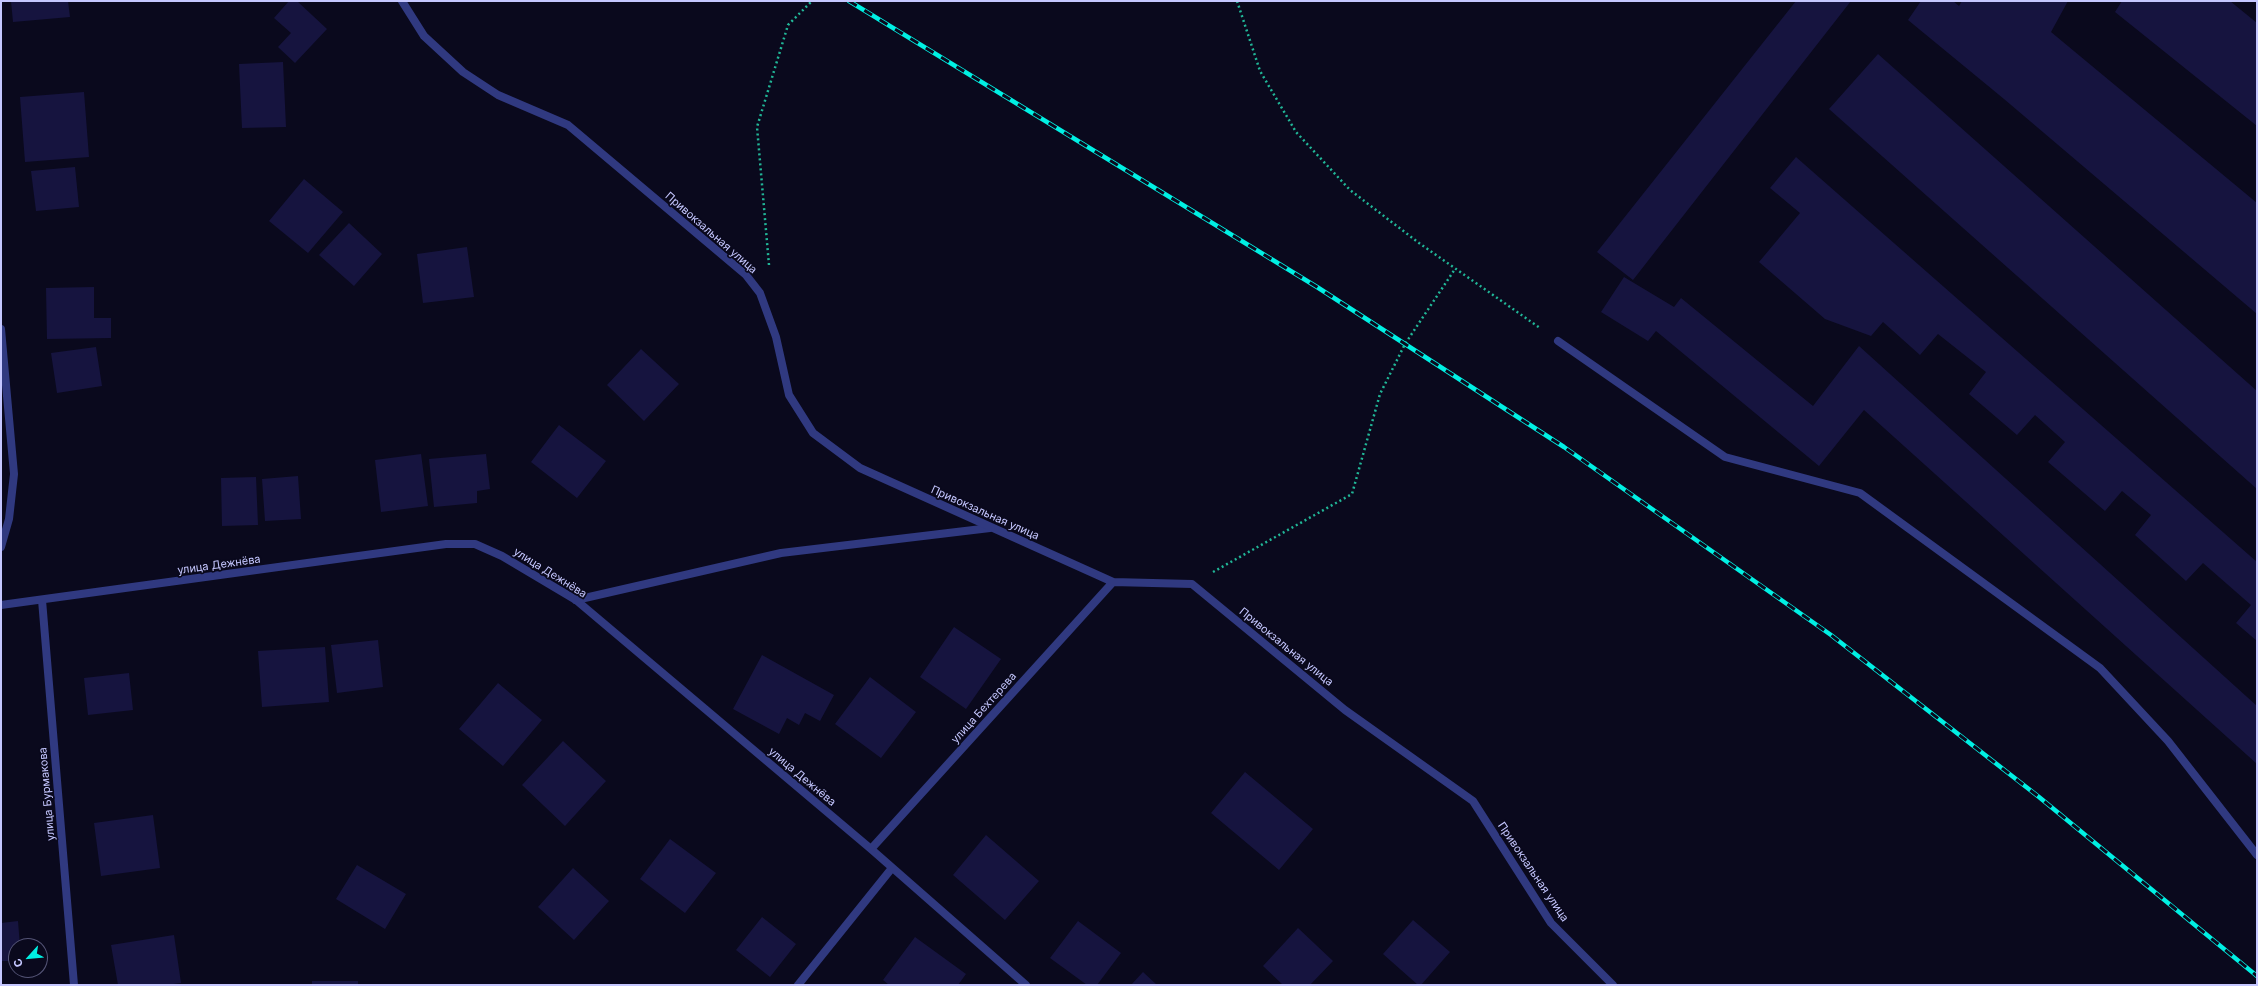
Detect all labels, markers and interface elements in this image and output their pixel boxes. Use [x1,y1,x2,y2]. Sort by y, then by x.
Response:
street label: Привокзальная улица [662,190,760,276]
street label: Привокзальная улица [929,483,1041,543]
street label: улица Дежнёва [511,545,589,601]
street label: улица Дежнёва [177,553,261,577]
street label: Привокзальная улица [1236,605,1336,689]
street label: улица Бехтерева [949,670,1019,746]
street label: улица Дежнёва [766,745,838,809]
street label: улица Бурмакова [36,747,58,841]
street label: Привокзальная улица [1495,820,1571,924]
north arrow [8,938,48,978]
text: С [10,956,26,970]

